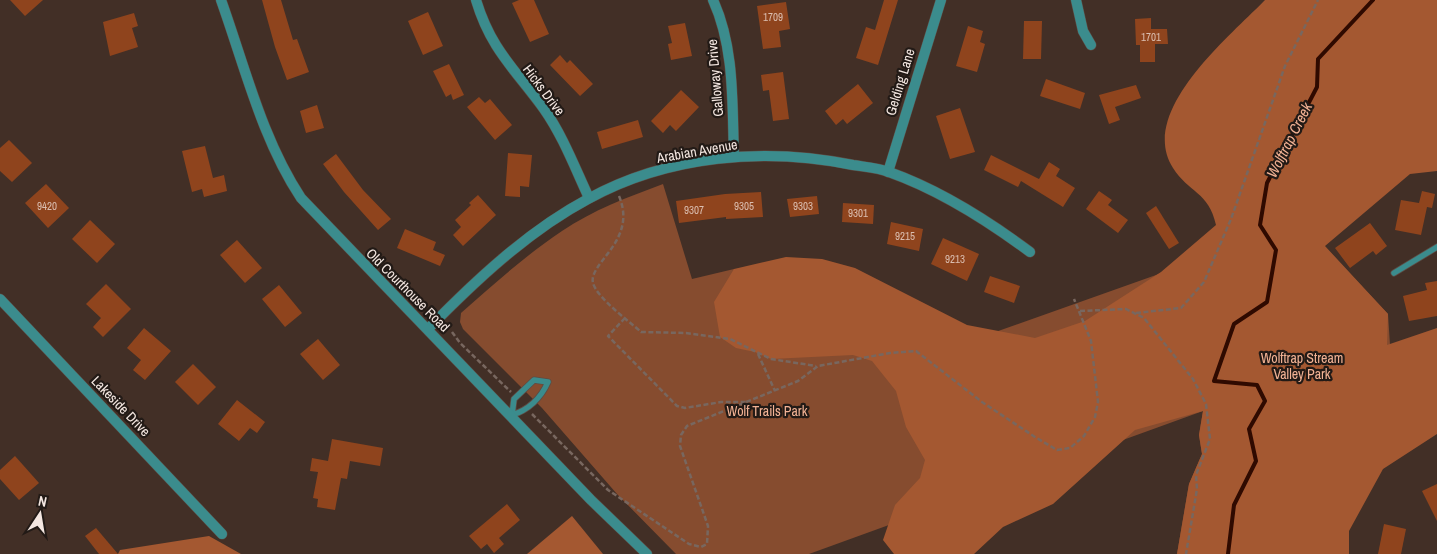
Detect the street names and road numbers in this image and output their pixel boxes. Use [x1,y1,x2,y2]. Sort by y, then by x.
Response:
street label: Galloway Drive [703,38,727,118]
street label: Gelding Lane [881,46,919,118]
street label: Hicks Drive [519,61,569,119]
street label: Arabian Avenue [654,135,739,167]
street label: Old Courthouse Road [362,244,454,336]
street label: Lakeside Drive [88,372,154,440]

